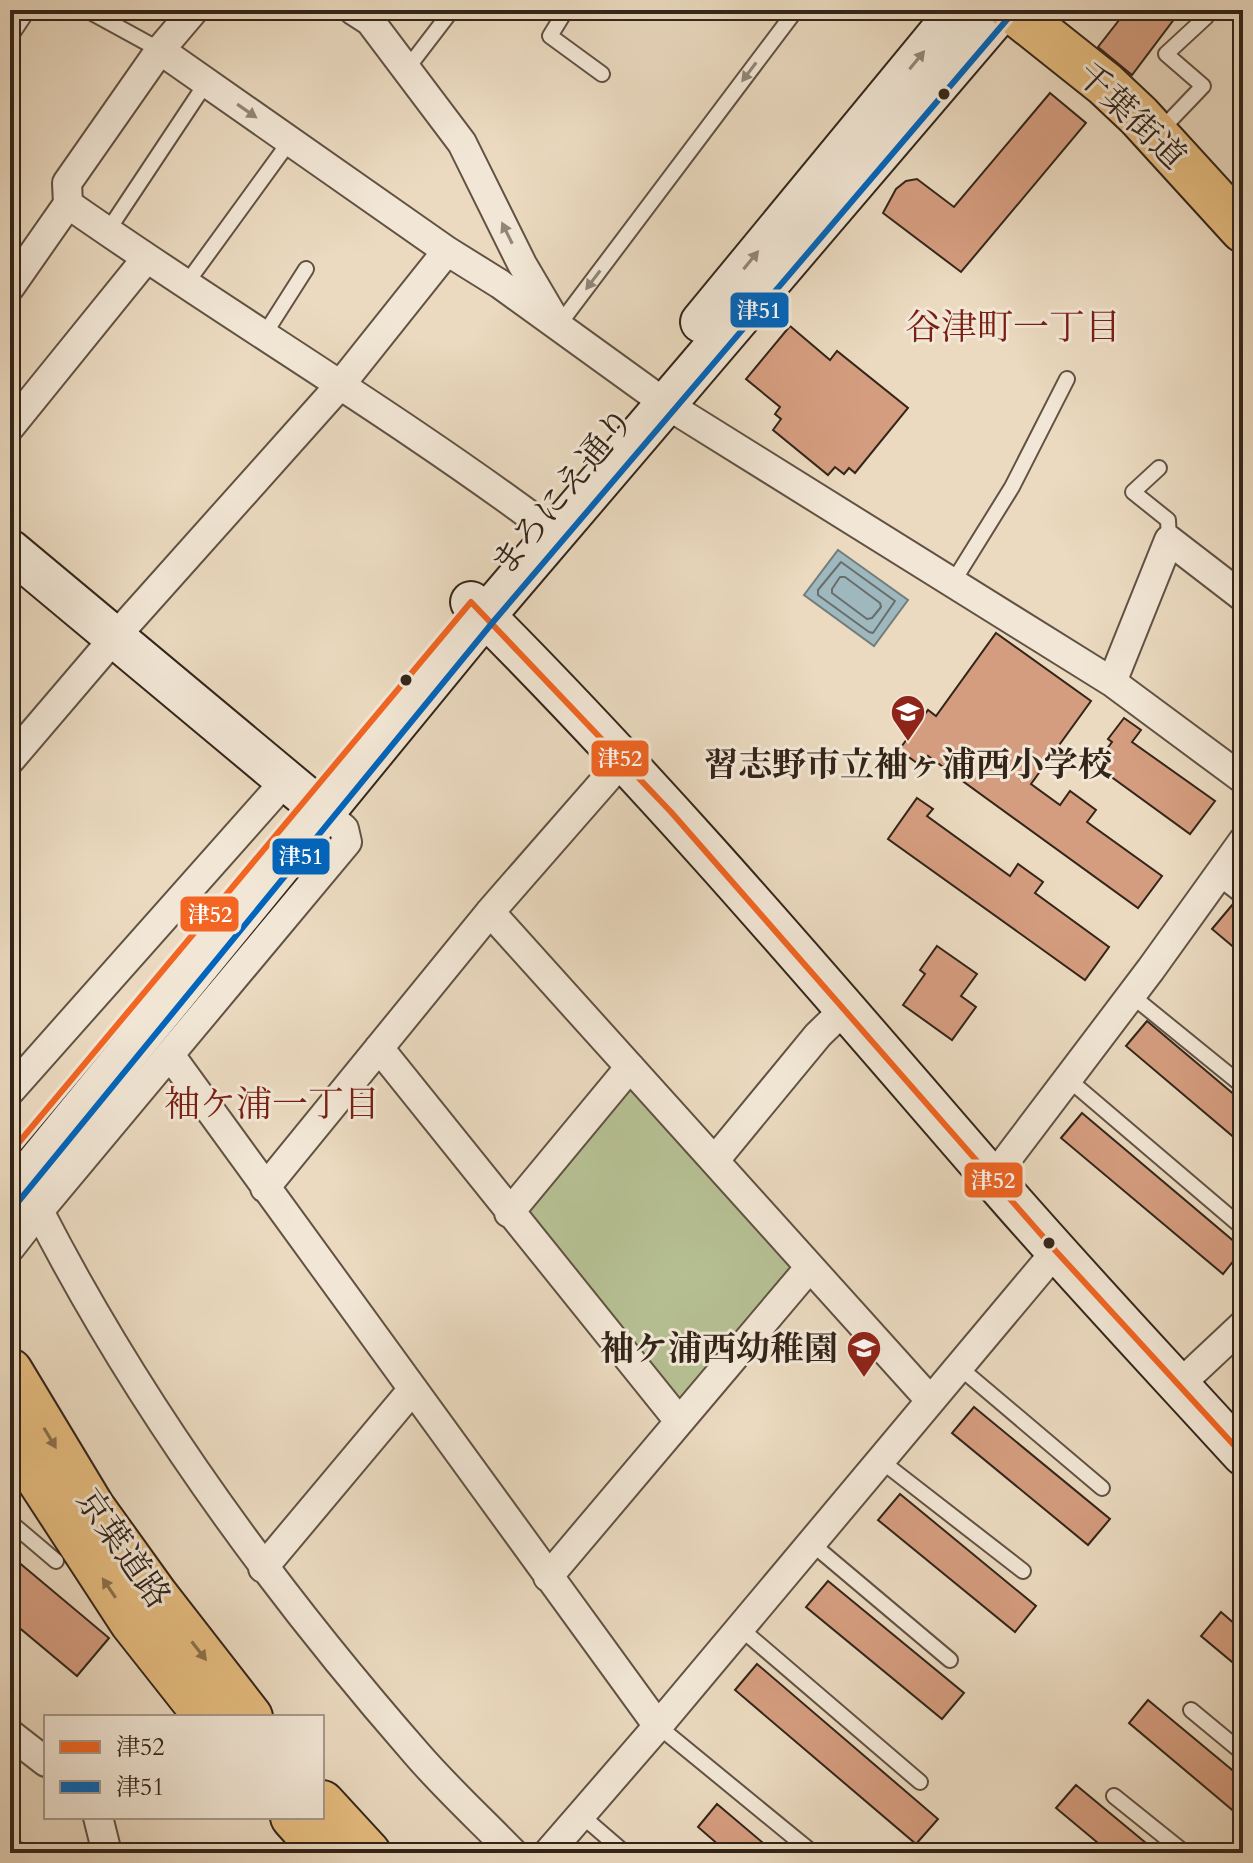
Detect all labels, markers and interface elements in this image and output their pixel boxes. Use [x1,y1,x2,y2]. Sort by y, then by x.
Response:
one-way arrow [908,50,925,70]
street label: 千葉街道 [1066,52,1196,180]
one-way arrow [742,62,758,82]
unlabelled marker [936,86,952,102]
one-way arrow [236,103,257,118]
one-way arrow [500,222,514,245]
one-way arrow [742,250,759,270]
one-way arrow [585,270,601,290]
line badge: 津51 [729,291,790,329]
text: 津51 [737,296,781,326]
district label: 谷津町一丁目 [905,303,1121,352]
street label: まろにえ通り [481,398,645,585]
unlabelled marker [398,672,414,688]
school or university icon: 習志野市立袖ヶ浦西小学校 [889,693,927,743]
line badge: 津52 [590,739,650,778]
place label: 習志野市立袖ヶ浦西小学校 [704,742,1112,788]
text: 津52 [598,744,642,774]
line badge: 津51 [271,837,331,876]
text: 津51 [279,842,323,872]
line badge: 津52 [179,895,240,933]
text: 津52 [188,900,232,930]
district label: 袖ケ浦一丁目 [164,1080,380,1129]
line badge: 津52 [963,1161,1024,1199]
text: 津52 [971,1166,1015,1196]
unlabelled marker [1041,1235,1057,1251]
place label: 袖ケ浦西幼稚園 [600,1326,838,1372]
school or university icon: 袖ケ浦西幼稚園 [845,1329,883,1379]
one-way arrow [43,1427,57,1449]
street label: 京葉道路 [65,1480,181,1617]
one-way arrow [102,1577,117,1599]
one-way arrow [190,1641,206,1661]
legend [44,1715,324,1819]
text: 津52 [116,1731,165,1764]
text: 津51 [116,1771,165,1804]

